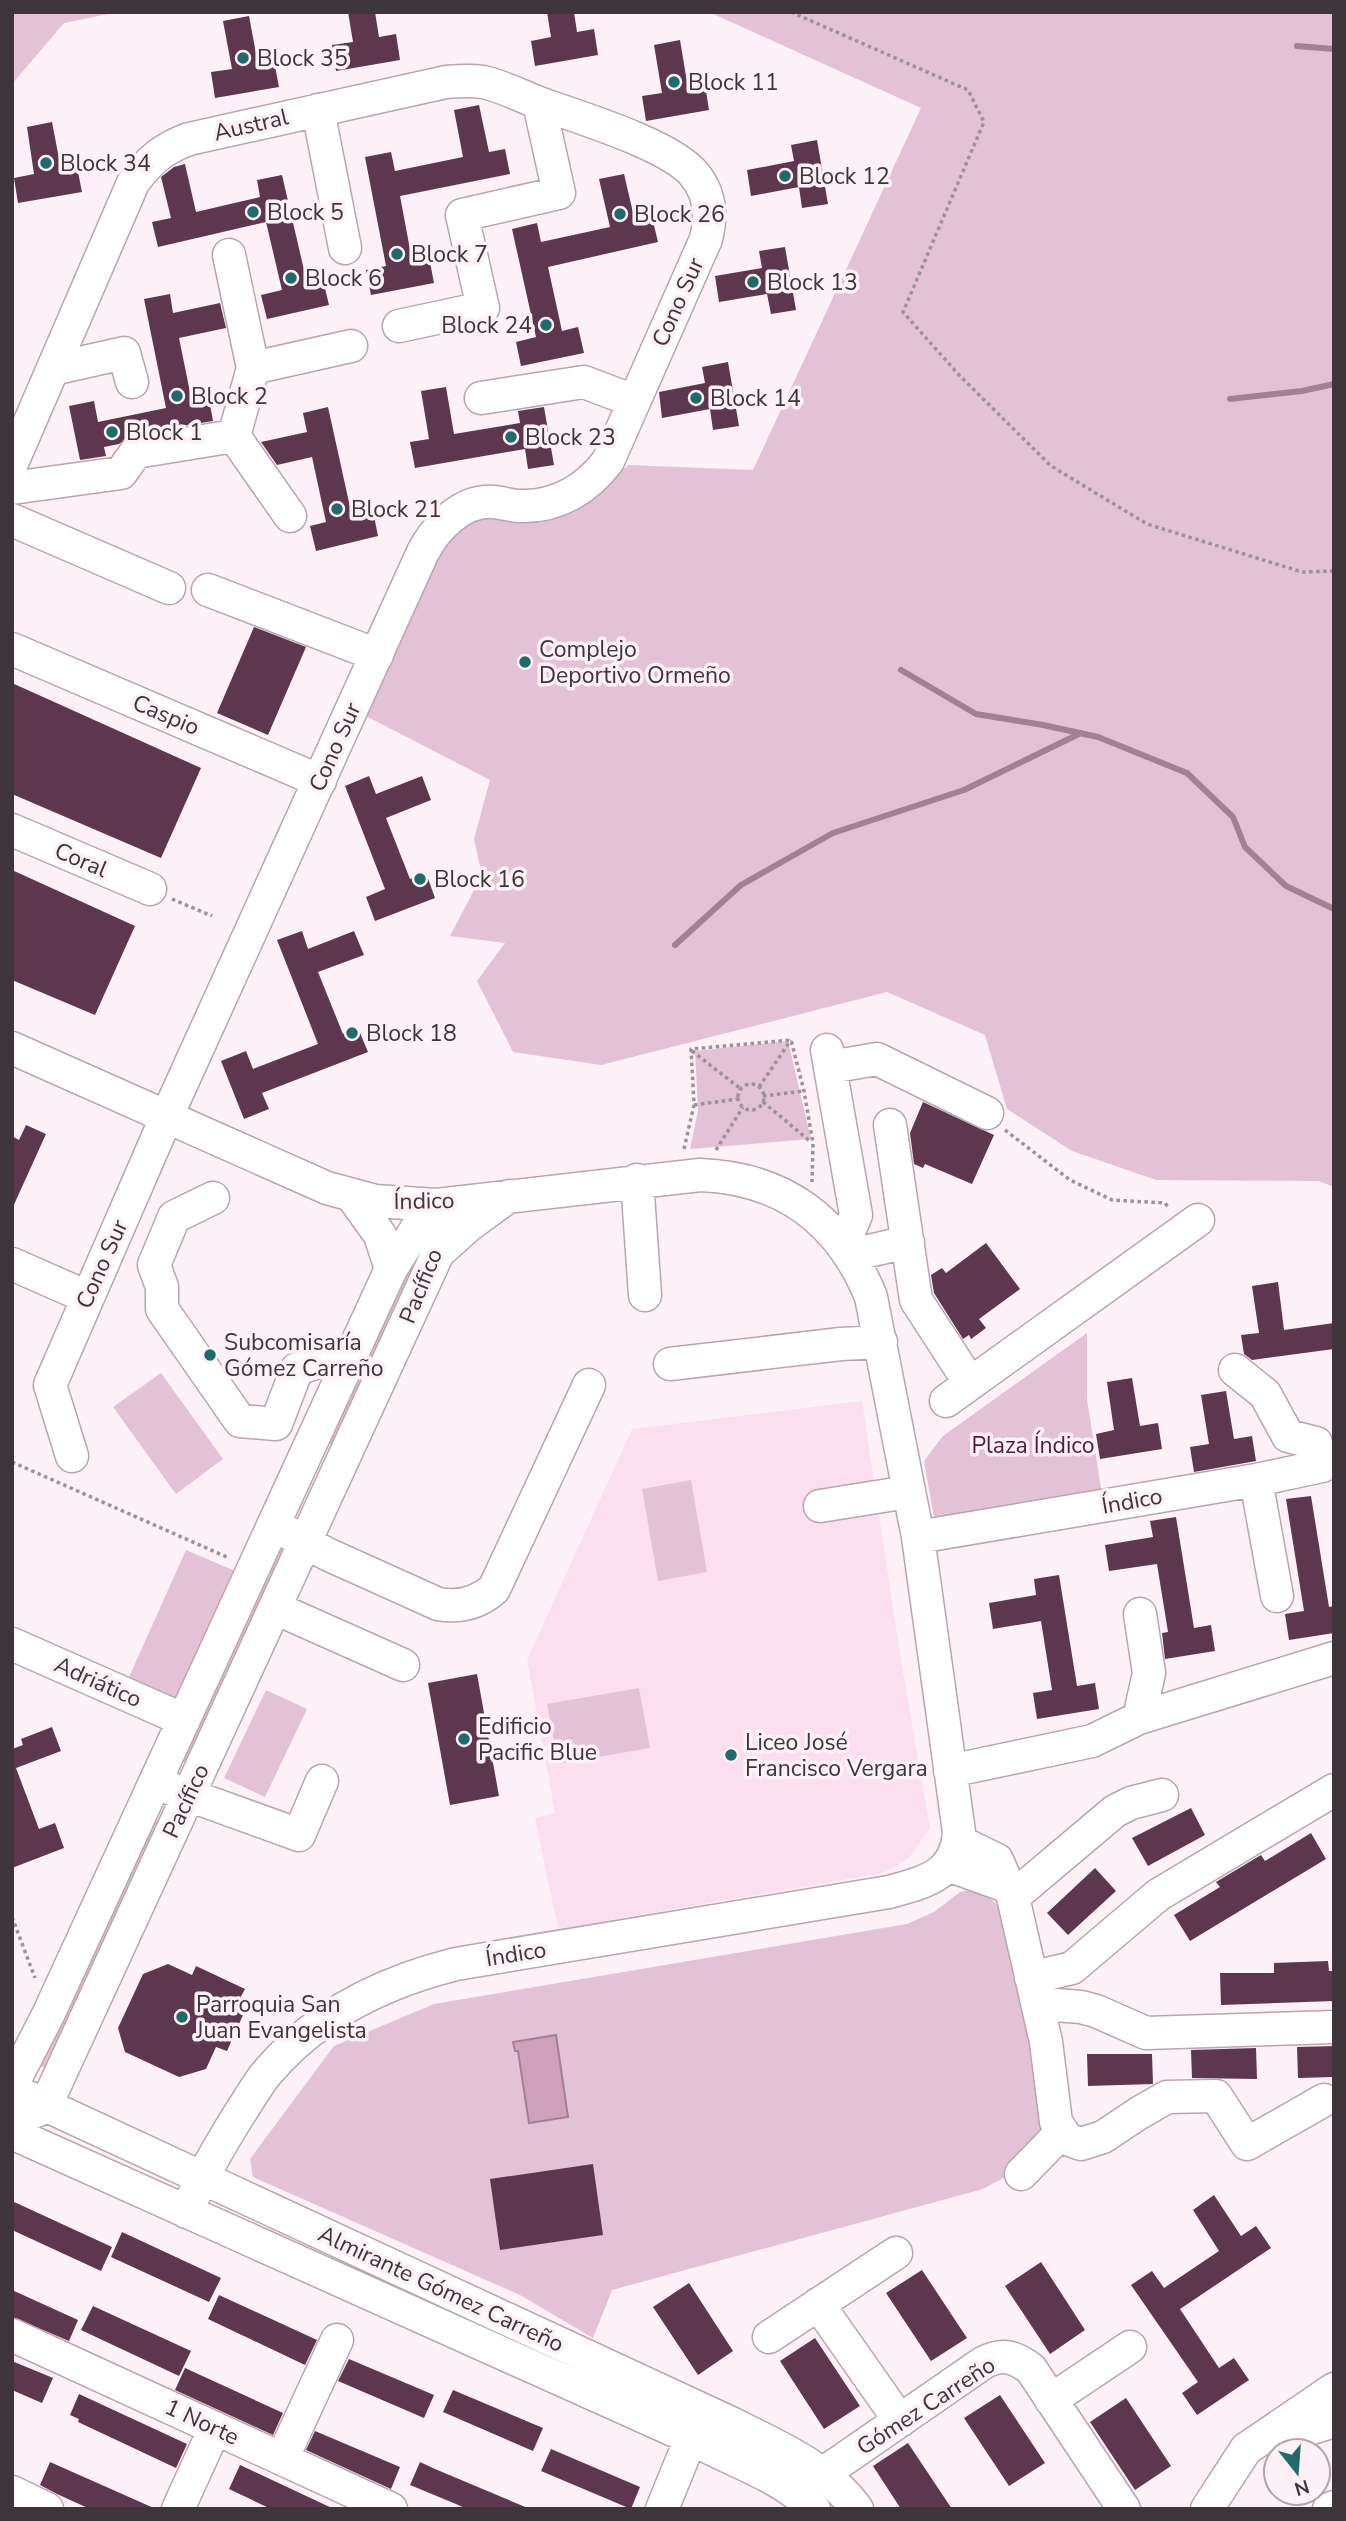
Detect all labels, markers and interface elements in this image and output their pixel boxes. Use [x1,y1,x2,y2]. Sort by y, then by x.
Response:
place label: Block 35 [257,43,348,74]
marker: Block 35 [235,50,251,66]
place label: Block 11 [688,67,779,98]
marker: Block 11 [666,74,682,90]
street label: Austral [211,101,292,149]
place label: Block 34 [60,148,151,179]
marker: Block 34 [38,155,54,171]
place label: Block 12 [799,161,890,192]
marker: Block 12 [777,168,793,184]
place label: Block 5 [267,197,344,228]
place label: Block 26 [634,199,725,230]
marker: Block 5 [245,204,261,220]
marker: Block 26 [612,206,628,222]
place label: Block 7 [411,239,488,270]
marker: Block 7 [389,246,405,262]
street label: Cono Sur [645,252,712,351]
place label: Block 6 [305,263,382,294]
place label: Block 13 [767,267,858,298]
marker: Block 6 [283,270,299,286]
marker: Block 13 [745,274,761,290]
place label: Block 24 [441,310,532,341]
marker: Block 24 [538,317,554,333]
place label: Block 2 [191,381,268,412]
place label: Block 14 [710,383,801,414]
marker: Block 2 [169,388,185,404]
marker: Block 14 [688,390,704,406]
place label: Block 1 [126,417,203,448]
place label: Block 23 [525,422,616,453]
marker: Block 1 [104,424,120,440]
marker: Block 23 [503,429,519,445]
place label: Block 21 [351,494,442,525]
marker: Block 21 [329,501,345,517]
place label: Complejo Deportivo Ormeño [539,634,731,691]
marker: Complejo Deportivo Ormeño [517,654,533,670]
street label: Caspio [128,687,204,743]
street label: Cono Sur [302,697,369,796]
street label: Coral [50,835,112,885]
place label: Block 16 [434,864,525,895]
marker: Block 16 [412,871,428,887]
place label: Block 18 [366,1018,457,1049]
marker: Block 18 [344,1025,360,1041]
street label: Índico [393,1185,455,1217]
street label: Cono Sur [69,1214,136,1313]
street label: Pacífico [392,1244,450,1328]
place label: Subcomisaría Gómez Carreño [224,1327,384,1384]
marker: Subcomisaría Gómez Carreño [202,1347,218,1363]
park label: Plaza Índico [971,1430,1095,1461]
street label: Índico [1099,1480,1165,1522]
street label: Adriático [49,1649,147,1715]
place label: Edificio Pacific Blue [478,1711,597,1768]
place label: Liceo José Francisco Vergara [745,1727,928,1784]
marker: Edificio Pacific Blue [456,1731,472,1747]
marker: Liceo José Francisco Vergara [723,1747,739,1763]
street label: Pacífico [155,1759,217,1843]
street label: Índico [483,1934,549,1974]
place label: Parroquia San Juan Evangelista [195,1989,367,2046]
marker: Parroquia San Juan Evangelista [174,2009,190,2025]
street label: Almirante Gómez Carreño [313,2218,569,2360]
street label: Gómez Carreño [851,2350,1001,2462]
street label: 1 Norte [160,2391,244,2453]
north arrow [1262,2437,1332,2507]
text: N [1291,2473,1312,2502]

